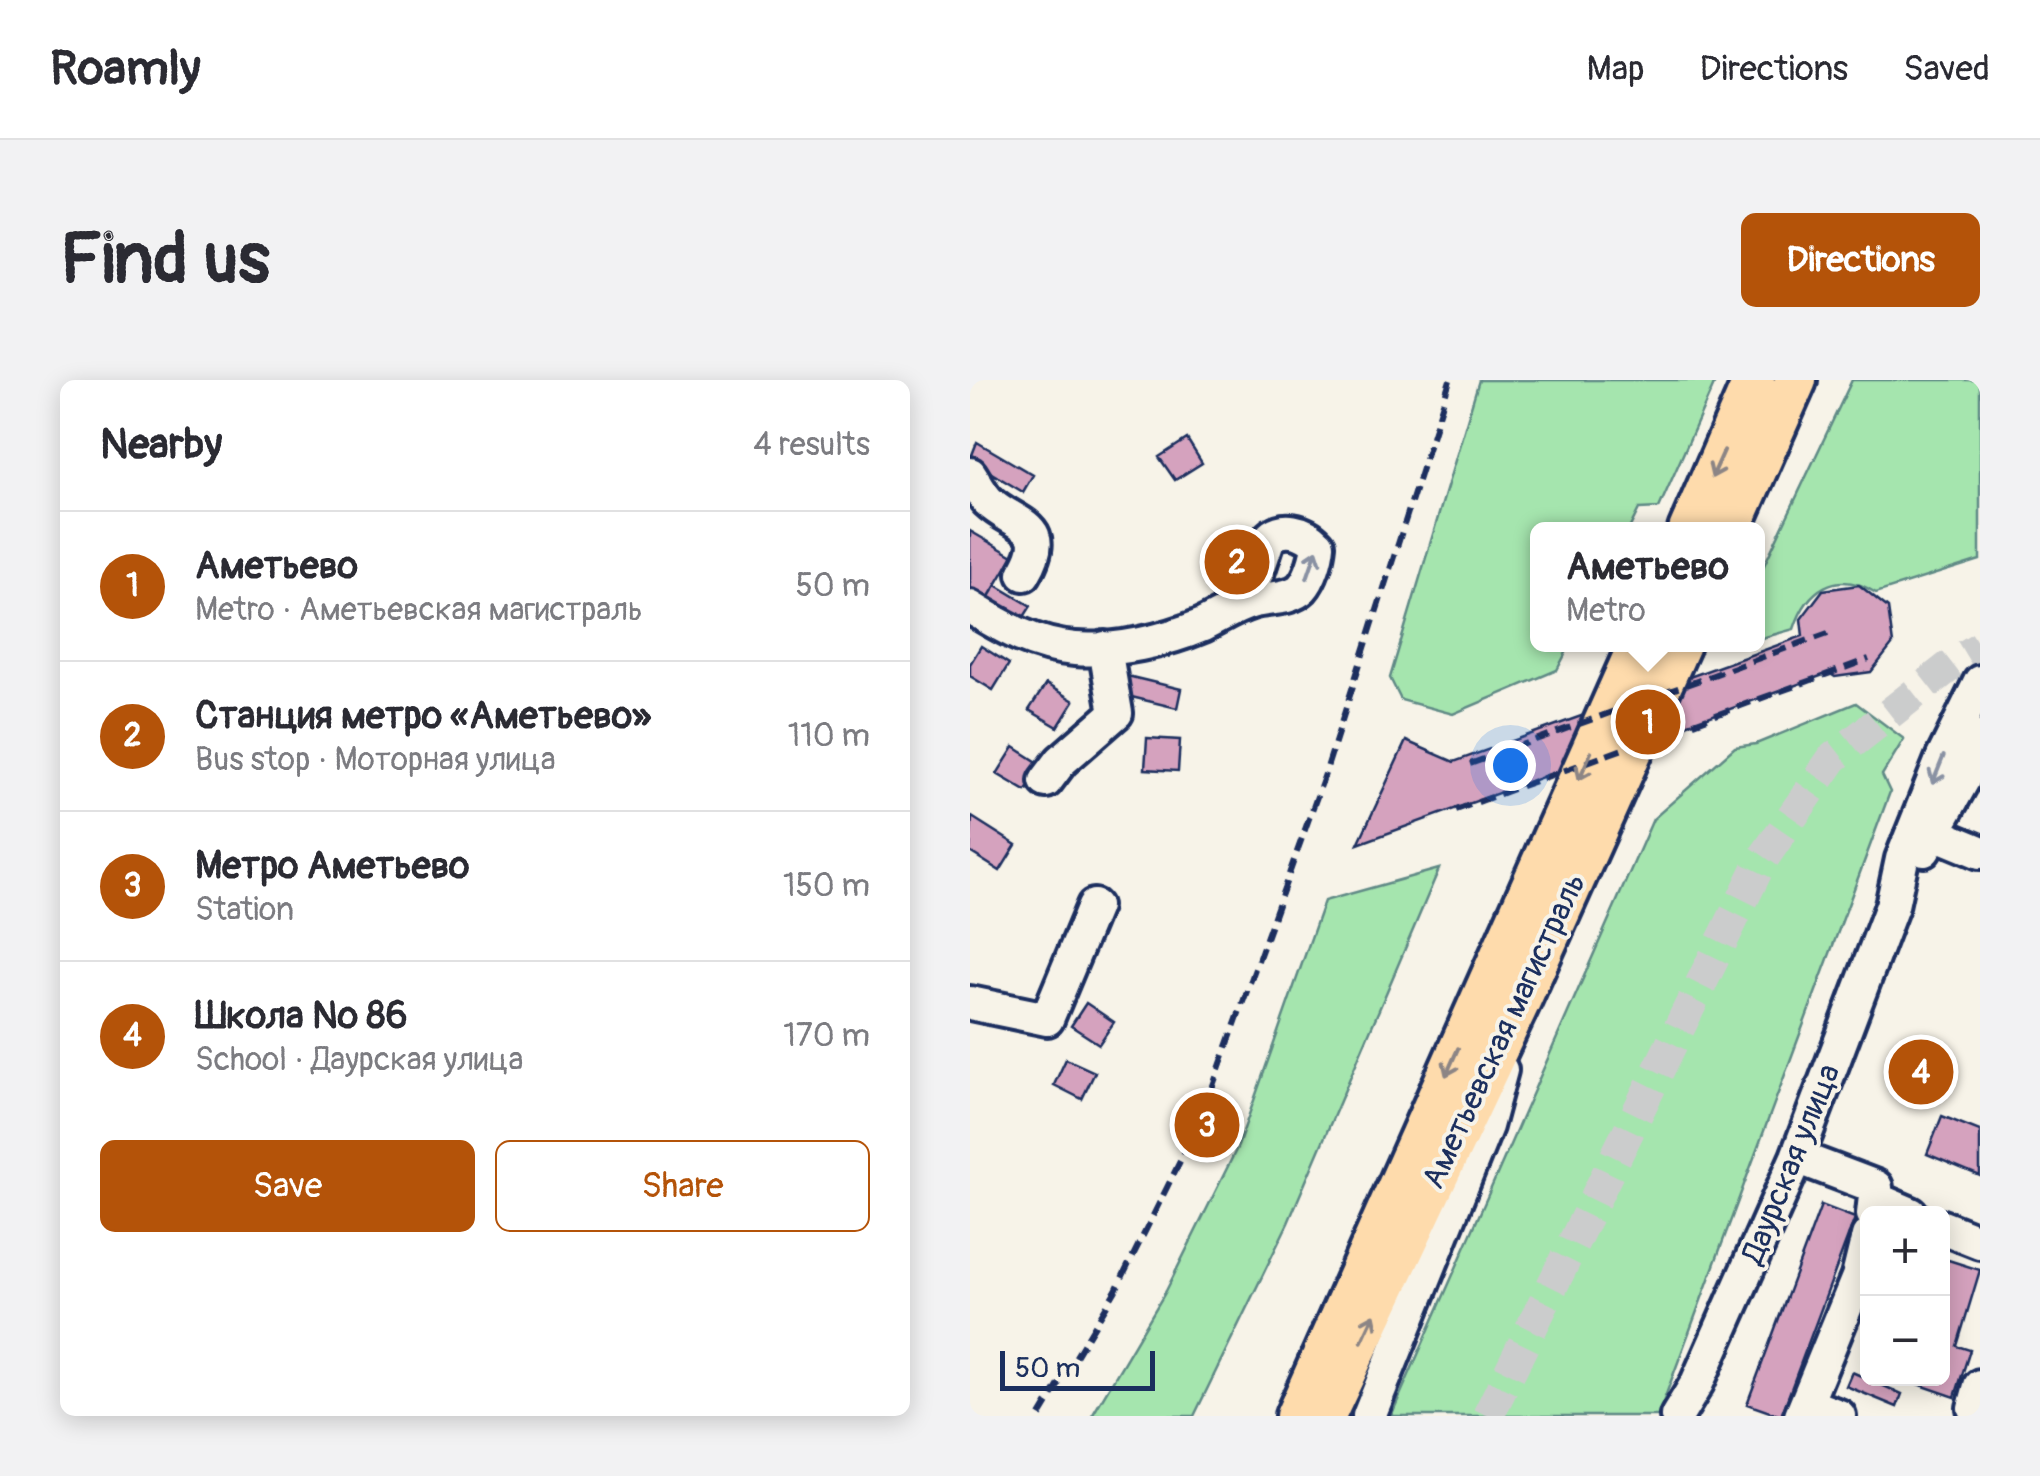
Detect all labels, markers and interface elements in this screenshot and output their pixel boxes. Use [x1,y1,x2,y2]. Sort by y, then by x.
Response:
text: Roamly [50,39,200,99]
text: Map [1587,47,1645,91]
text: Directions [1700,47,1848,91]
text: Saved [1903,47,1990,91]
button: Directions [1741,213,1980,307]
text: Find us [60,216,270,304]
text: Nearby [100,419,222,471]
text: 4 results [753,425,870,465]
one-way arrow [1708,448,1726,479]
popup [1530,522,1765,652]
pin: 2 [1204,524,1270,600]
text: Аметьево [195,542,358,590]
text: Аметьево [1566,543,1729,591]
one-way arrow [1304,549,1322,580]
text: 1 [126,566,139,606]
text: 50 m [795,566,870,606]
text: Metro · Аметьевская магистраль [195,590,643,630]
text: Metro [1566,591,1646,631]
pin: 1 [1616,684,1680,760]
text: Станция метро «Аметьево» [195,692,651,740]
text: 2 [124,716,141,756]
text: 110 m [788,716,870,756]
text: Bus stop · Моторная улица [195,740,556,780]
your location [1485,740,1536,791]
one-way arrow [1575,750,1593,781]
one-way arrow [1927,754,1945,785]
text: Метро Аметьево [195,842,470,890]
text: 3 [124,866,141,906]
text: 150 m [783,866,870,906]
street label: Аметьевская магистраль [1413,867,1595,1195]
text: Station [195,890,294,930]
text: Школа № 86 [195,992,408,1040]
text: 4 [123,1016,142,1056]
text: 170 m [783,1016,870,1056]
pin: 4 [1888,1034,1954,1110]
text: School · Даурская улица [195,1040,523,1080]
one-way arrow [1442,1046,1461,1076]
street label: Даурская улица [1732,1058,1849,1271]
pin: 3 [1174,1088,1240,1162]
button: Save [100,1140,475,1232]
button: Share [495,1140,870,1232]
map controls [1860,1206,1950,1386]
button: + [1860,1206,1950,1296]
button: − [1860,1296,1950,1386]
one-way arrow [1359,1314,1378,1344]
scale bar [1000,1346,1155,1390]
text: 50 m [1015,1351,1080,1386]

